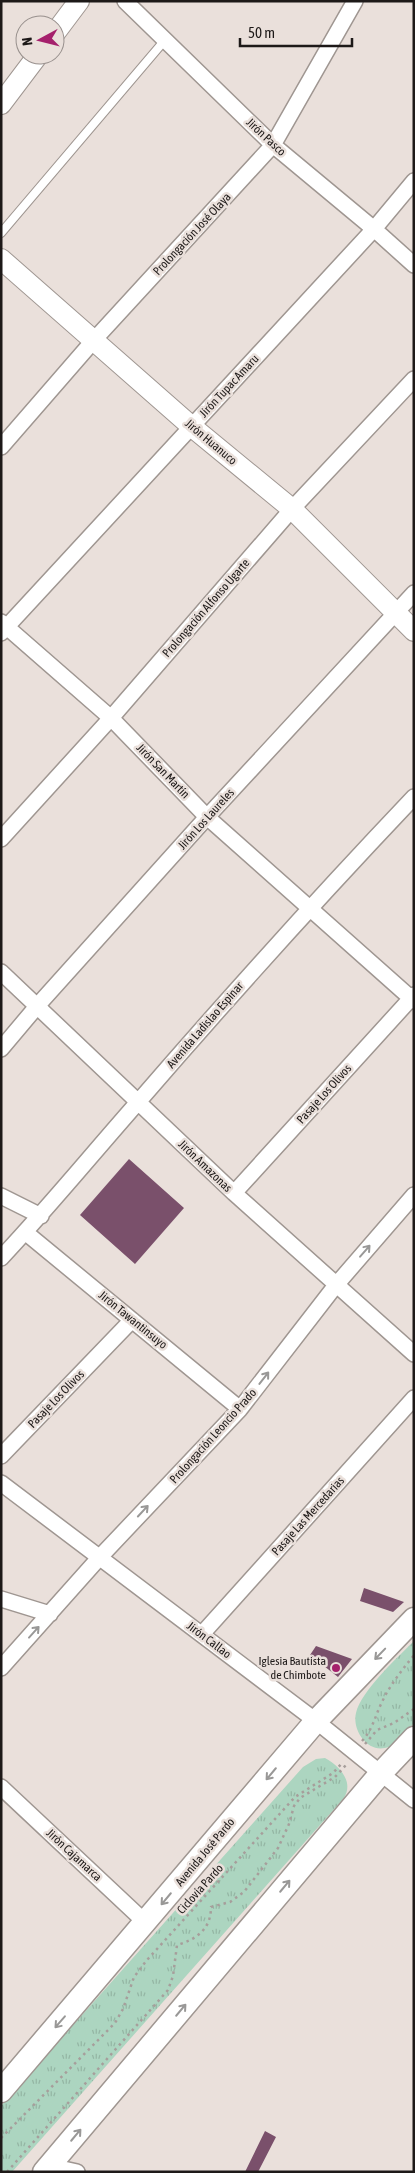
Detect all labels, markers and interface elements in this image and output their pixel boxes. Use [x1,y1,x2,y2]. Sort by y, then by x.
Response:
north arrow [15,15,65,65]
scale bar [240,15,352,47]
text: 50 m [248,24,275,41]
text: N [19,37,36,47]
street label: Jirón Pasco [243,115,289,159]
street label: Prolongación José Olaya [150,190,234,278]
street label: Jirón Tupac Amaru [196,352,262,420]
street label: Jirón Huanuco [182,416,240,468]
street label: Prolongación Alfonso Ugarte [160,556,252,660]
street label: Jirón San Martín [134,741,192,801]
street label: Jirón Los Laureles [175,786,237,852]
street label: Avenida Ladislao Espinar [164,979,246,1071]
street label: Pasaje Los Olivos [294,1062,354,1126]
street label: Jirón Amazonas [175,1137,235,1195]
one-way arrow [360,1245,371,1258]
street label: Jirón Tawantinsuyo [96,1288,170,1352]
street label: Pasaje Los Olivos [25,1367,87,1431]
one-way arrow [258,1372,269,1385]
street label: Prolongación Leoncio Prado [167,1386,259,1486]
street label: Pasaje Las Mercedarias [269,1474,347,1558]
one-way arrow [137,1505,149,1518]
street label: Jirón Callao [184,1619,234,1661]
one-way arrow [28,1625,40,1638]
one-way arrow [374,1648,386,1660]
place label: Iglesia Bautista de Chimbote [258,1654,326,1682]
marker: Iglesia Bautista de Chimbote [330,1662,342,1674]
one-way arrow [265,1768,277,1781]
street label: Avenida José Pardo [172,1815,238,1889]
street label: Jirón Cajamarca [43,1826,105,1884]
street label: Ciclovía Pardo [174,1861,226,1917]
one-way arrow [280,1880,291,1893]
one-way arrow [161,1892,172,1905]
one-way arrow [175,2004,186,2017]
one-way arrow [55,2015,66,2028]
one-way arrow [70,2128,82,2141]

